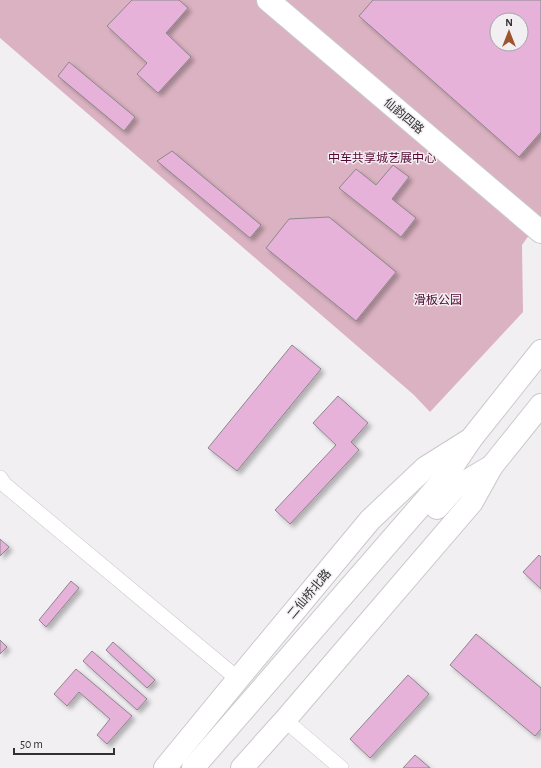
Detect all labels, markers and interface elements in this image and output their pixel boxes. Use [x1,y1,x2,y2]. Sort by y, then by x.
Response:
north arrow [489,12,529,52]
text: N [505,17,513,28]
street label: 仙韵四路 [382,95,427,136]
park label: 中车共享城艺展中心 [328,151,436,164]
park label: 滑板公园 [414,293,462,306]
street label: 二仙桥北路 [284,567,333,621]
scale bar [14,730,114,756]
text: 50 m [20,738,43,750]

